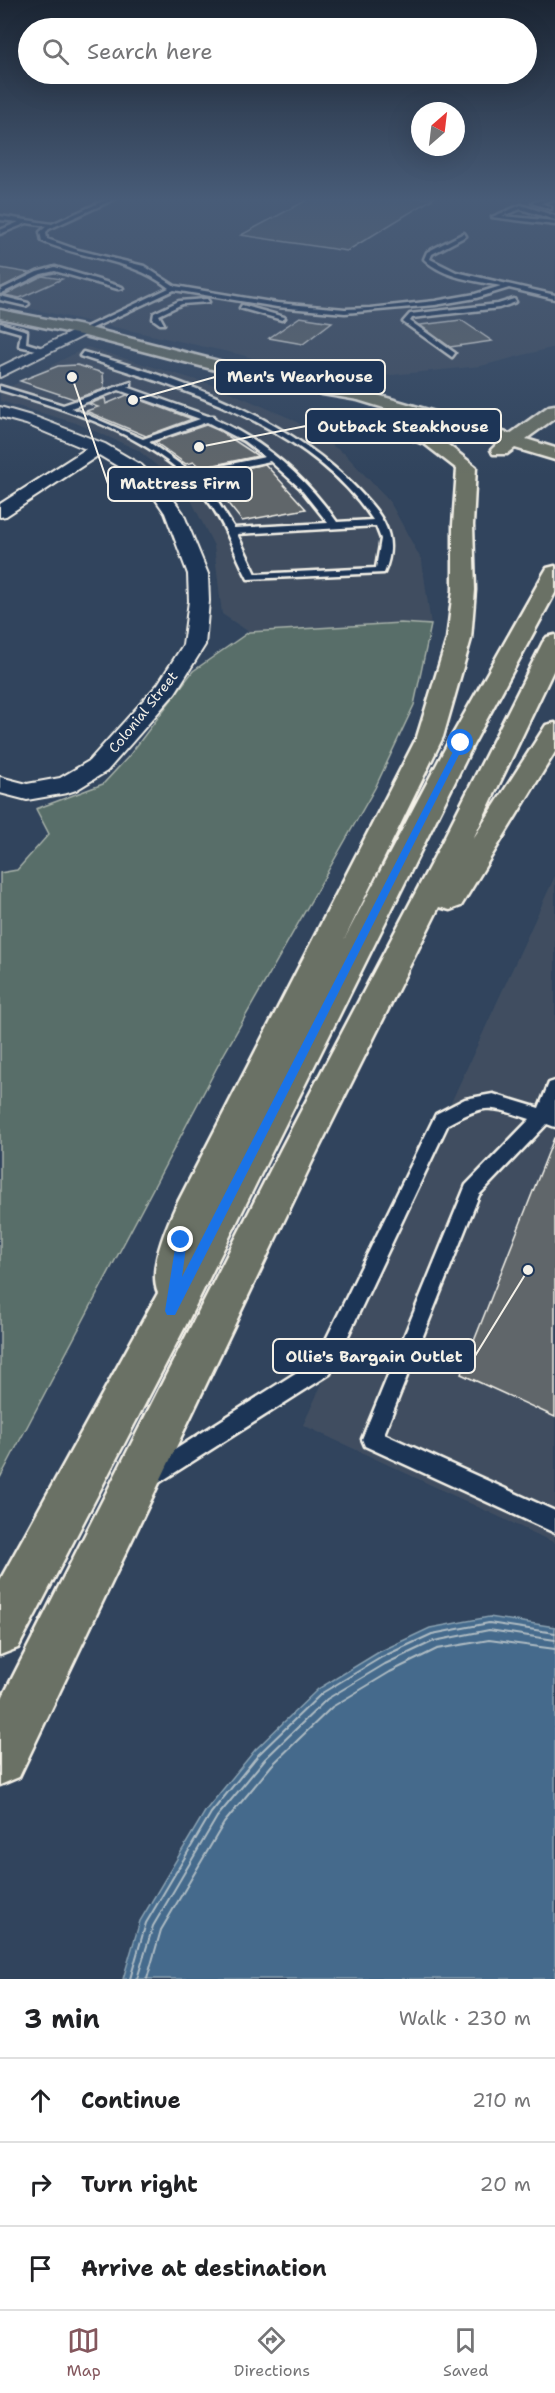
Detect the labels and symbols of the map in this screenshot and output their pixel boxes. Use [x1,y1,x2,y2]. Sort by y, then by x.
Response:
north arrow [411,102,465,156]
callout: Men's Wearhouse [215,360,385,394]
text: Men's Wearhouse [227,366,374,387]
callout: Outback Steakhouse [306,409,501,443]
text: Outback Steakhouse [317,416,489,437]
callout: Mattress Firm [108,467,252,501]
text: Mattress Firm [120,473,240,494]
street label: Colonial Street [104,667,182,757]
route start [447,729,473,755]
route end [167,1226,193,1252]
callout: Ollie's Bargain Outlet [273,1339,475,1373]
text: Ollie's Bargain Outlet [285,1346,463,1367]

